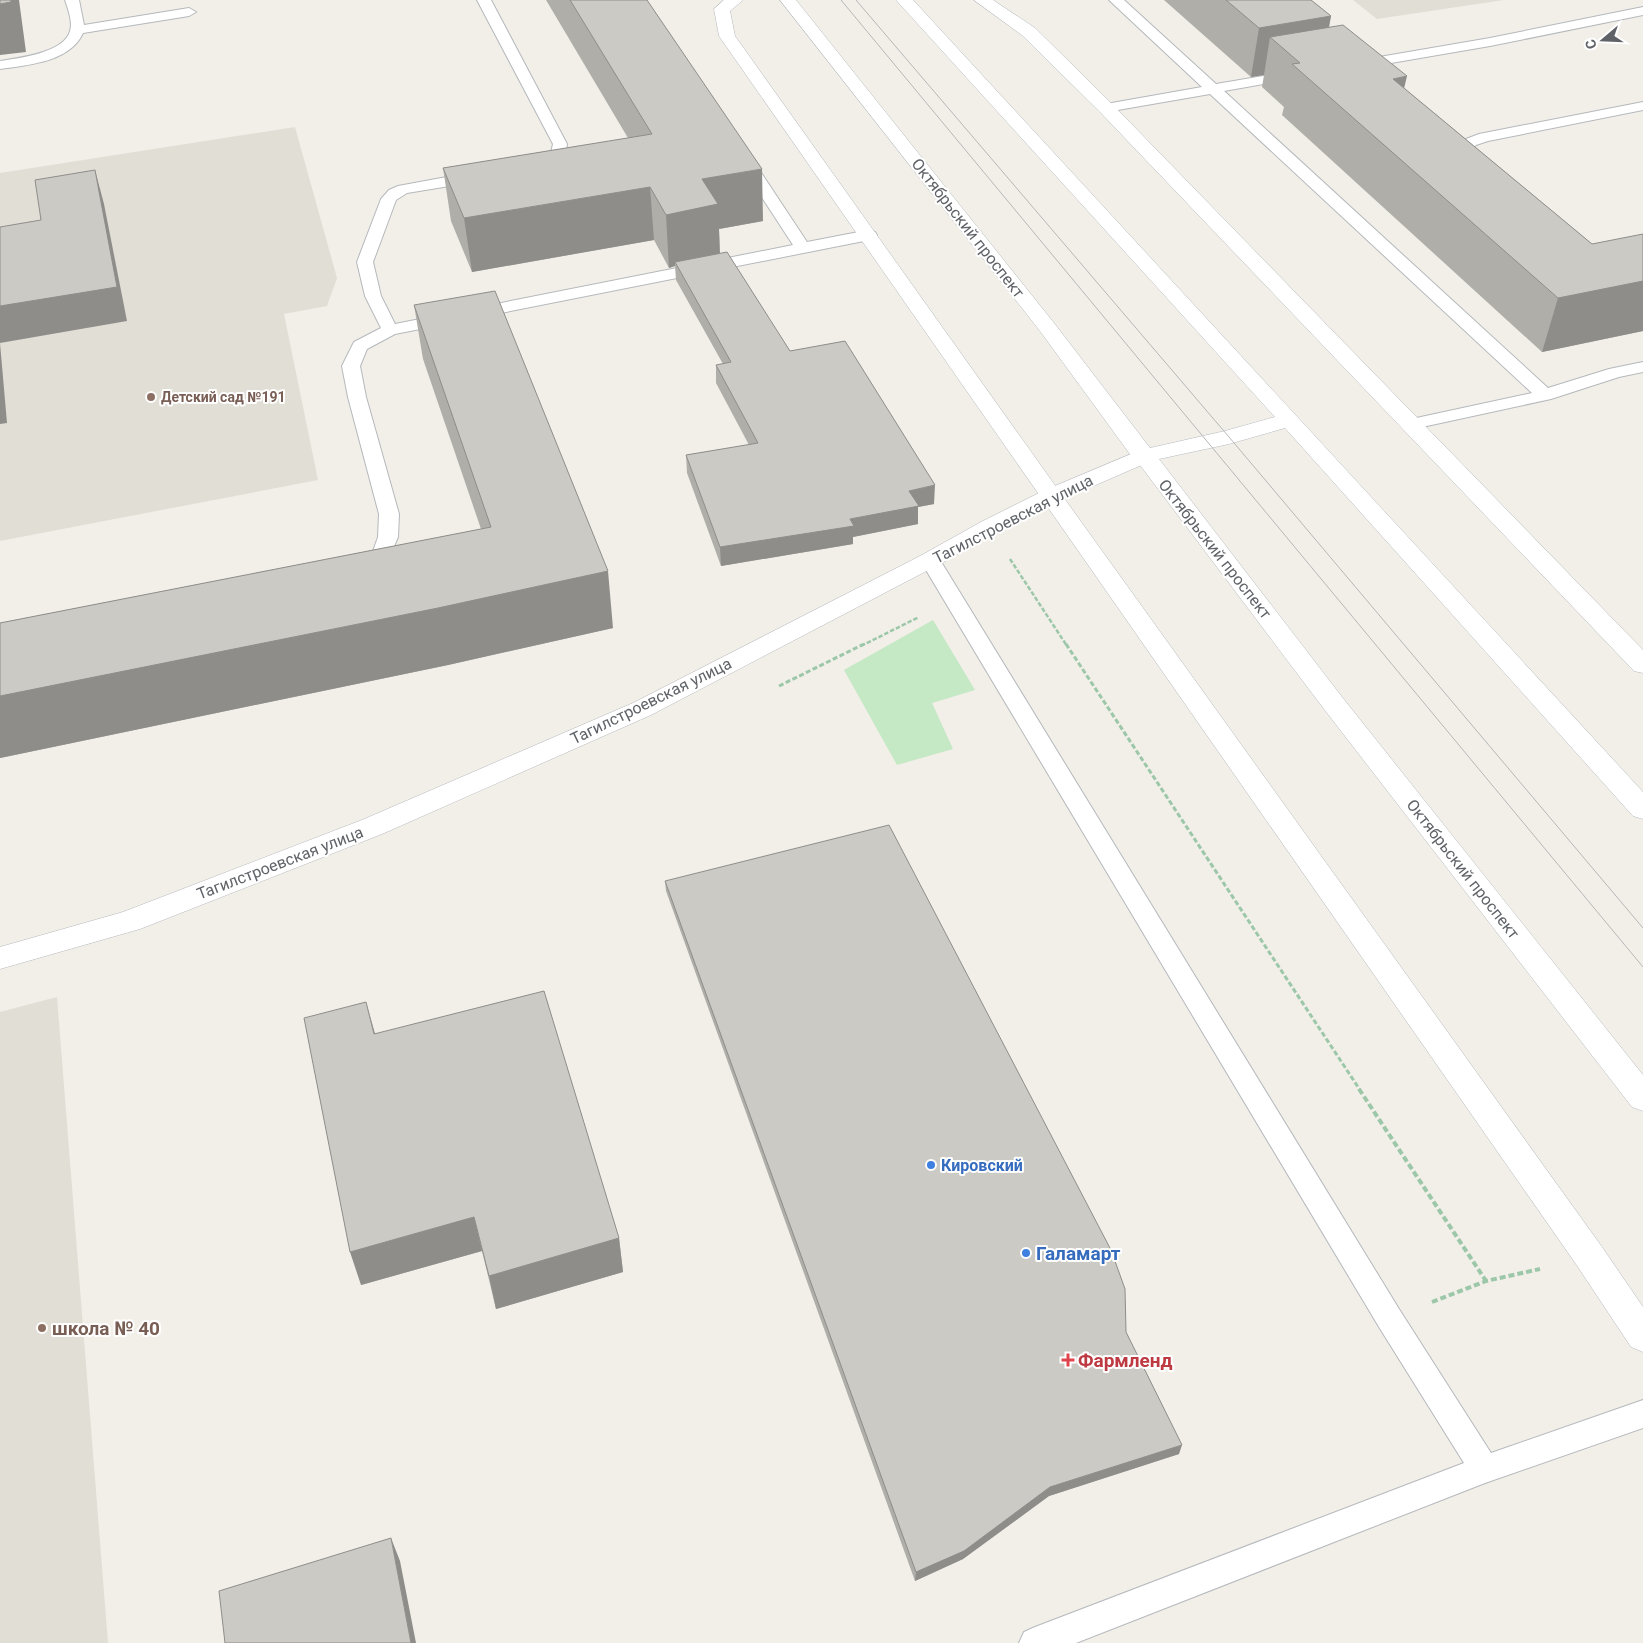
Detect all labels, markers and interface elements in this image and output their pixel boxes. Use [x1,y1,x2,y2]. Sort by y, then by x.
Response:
north arrow [1578,15,1628,65]
text: С [1582,37,1600,51]
street label: Октябрьский проспект [908,154,1029,302]
place label: Детский сад №191 [161,389,285,405]
marker: Детский сад №191 [145,391,157,403]
street label: Тагилстроевская улица [930,470,1096,568]
street label: Октябрьский проспект [1155,475,1276,623]
street label: Тагилстроевская улица [567,654,735,748]
street label: Октябрьский проспект [1403,795,1524,943]
street label: Тагилстроевская улица [194,822,366,904]
place label: Кировский [941,1156,1023,1175]
marker: Кировский [925,1159,937,1171]
place label: Галамарт [1036,1242,1121,1265]
marker: Галамарт [1020,1247,1032,1259]
place label: школа № 40 [52,1317,160,1340]
marker: школа № 40 [36,1322,48,1334]
place label: Фармленд [1078,1349,1173,1372]
marker: Фармленд [1062,1354,1074,1366]

